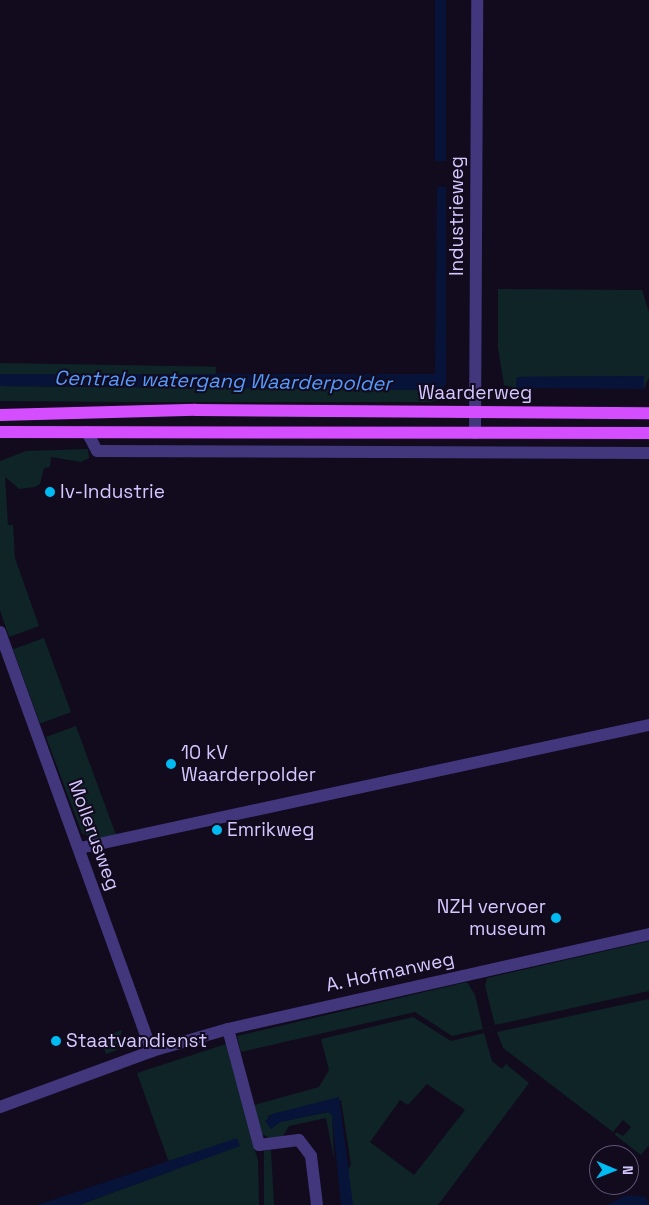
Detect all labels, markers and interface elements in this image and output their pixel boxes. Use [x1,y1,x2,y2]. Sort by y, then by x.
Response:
street label: Industrieweg [446,156,468,276]
water label: Centrale watergang Waarderpolder [54,366,392,396]
street label: Waarderweg [418,382,532,404]
place label: Iv-Industrie [60,481,165,503]
marker: Iv-Industrie [44,486,56,498]
place label: 10 kV Waarderpolder [181,742,316,786]
marker: 10 kV Waarderpolder [165,758,177,770]
street label: Mollerusweg [63,777,125,893]
place label: Emrikweg [227,819,315,841]
marker: Emrikweg [211,824,223,836]
place label: NZH vervoer museum [437,896,546,940]
marker: NZH vervoer museum [550,912,562,924]
street label: A. Hofmanweg [323,947,457,997]
place label: Staatvandienst [66,1030,207,1052]
marker: Staatvandienst [50,1035,62,1047]
north arrow [589,1145,639,1195]
text: N [619,1165,637,1175]

